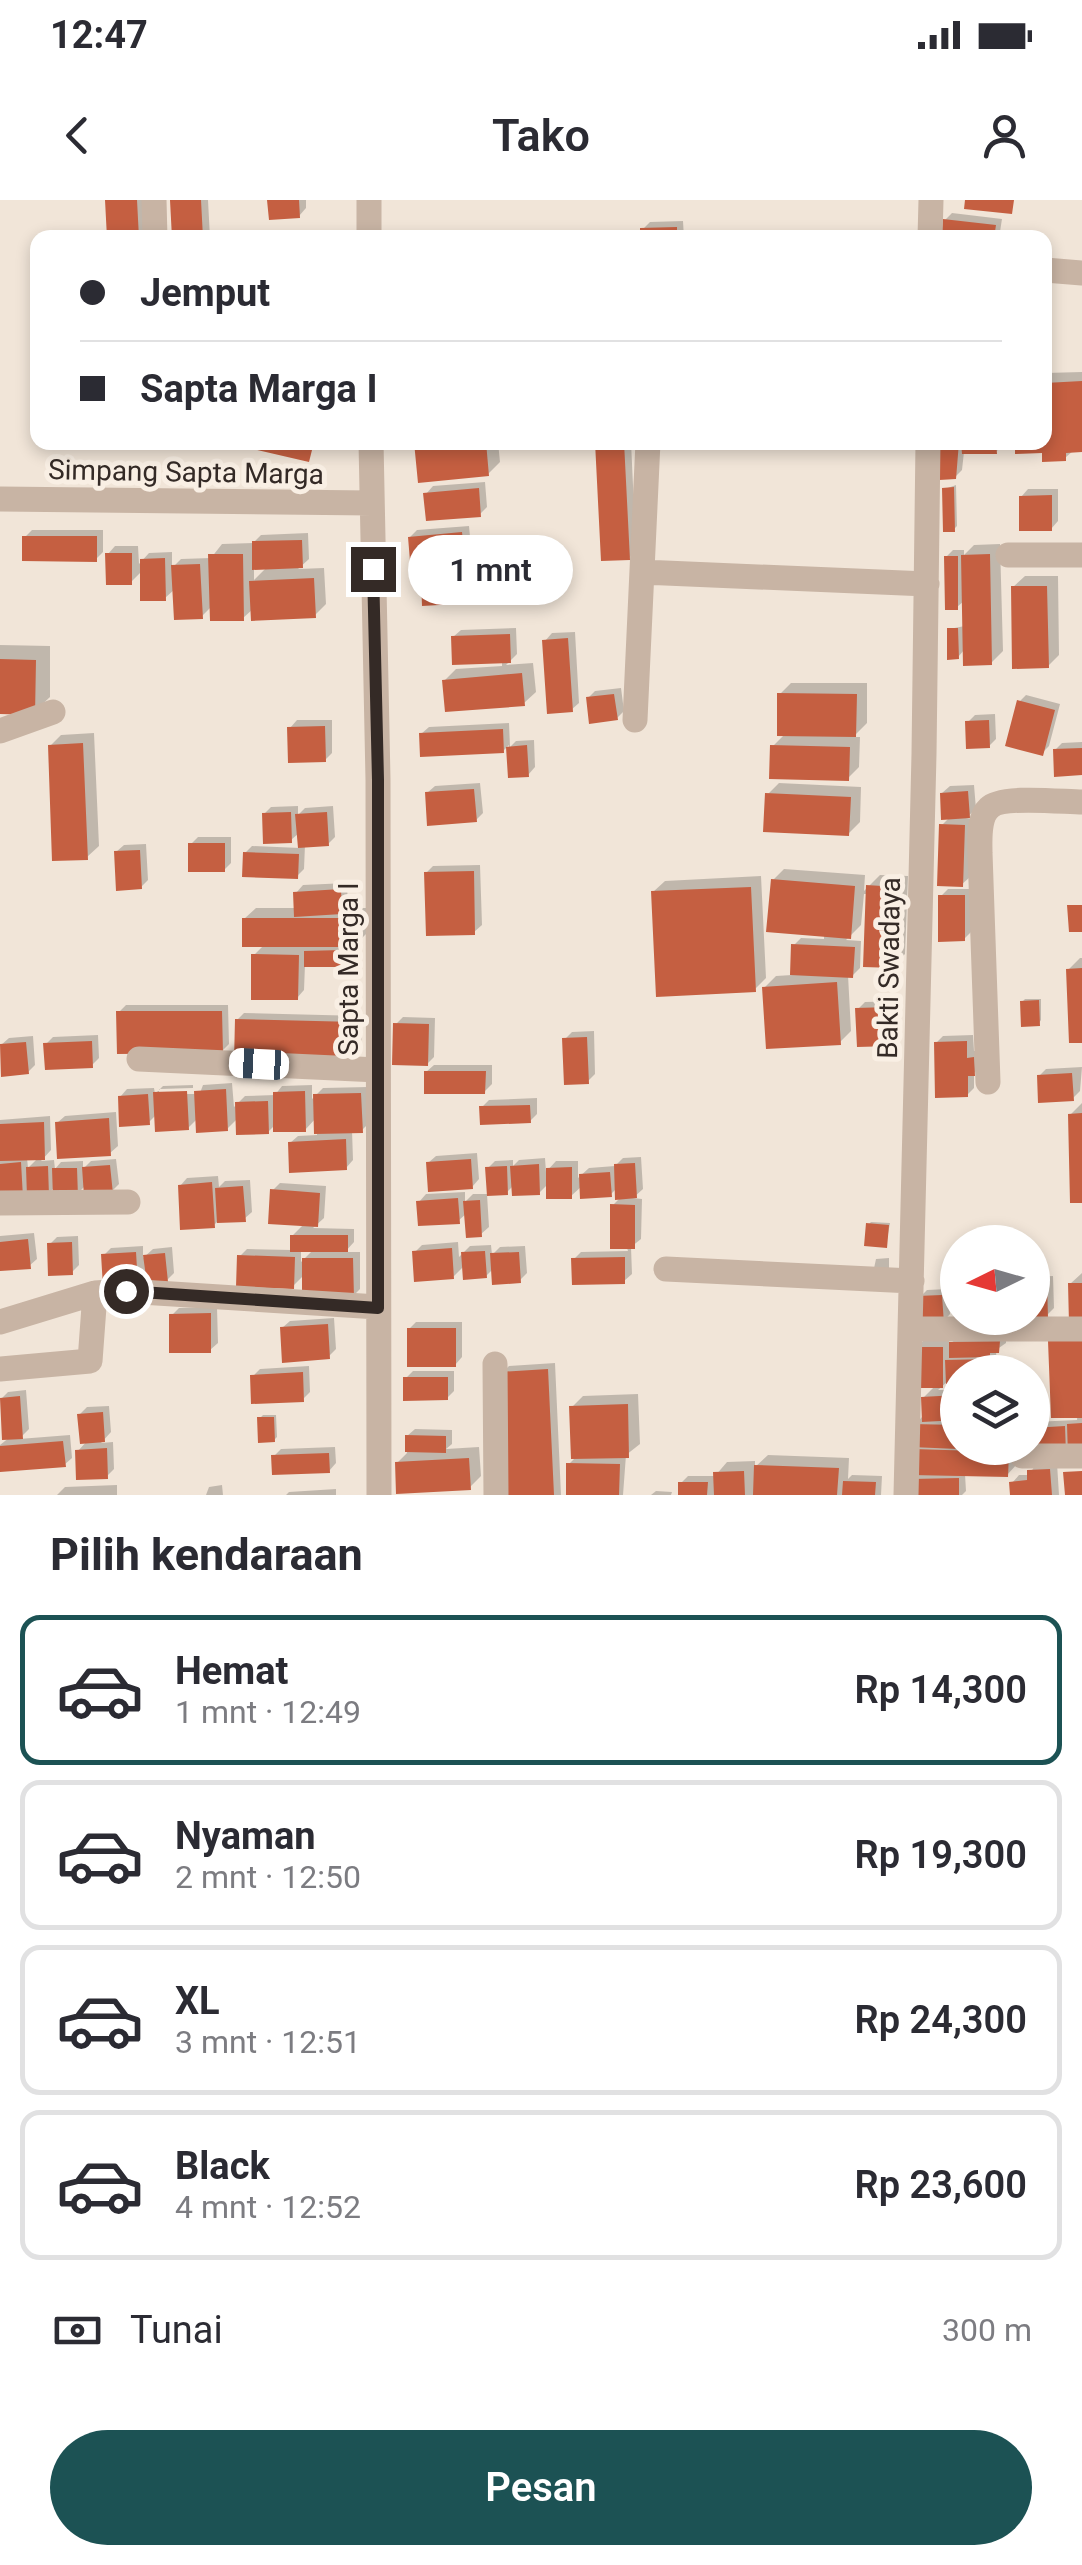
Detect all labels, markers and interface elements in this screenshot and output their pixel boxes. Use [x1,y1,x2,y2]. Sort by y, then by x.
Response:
text: 12:47 [50,13,148,57]
icon: back [50,108,105,163]
icon: person [977,108,1032,163]
text: Tako [492,109,590,162]
text: Jemput [140,271,270,315]
text: Sapta Marga I [140,367,378,411]
street label: Simpang Sapta Marga [48,453,324,491]
callout: 1 mnt [408,534,573,604]
route end [351,547,396,592]
text: 1 mnt [449,551,532,589]
street label: Bakti Swadaya [871,877,907,1059]
street label: Sapta Marga I [332,882,365,1056]
car [228,1047,290,1081]
north arrow [940,1225,1050,1335]
map controls [940,1225,1050,1465]
route start [104,1269,149,1314]
button: layers [940,1355,1050,1465]
text: Pilih kendaraan [50,1528,363,1581]
icon: car [55,1645,145,1735]
text: Hemat [175,1649,288,1693]
text: Rp 14,300 [855,1668,1027,1712]
text: 1 mnt · 12:49 [175,1693,361,1731]
icon: car [55,1810,145,1900]
text: Nyaman [175,1814,316,1858]
text: Rp 19,300 [855,1833,1027,1877]
text: 2 mnt · 12:50 [175,1858,361,1896]
icon: car [55,1975,145,2065]
text: XL [175,1979,220,2023]
text: Rp 24,300 [855,1998,1027,2042]
text: 3 mnt · 12:51 [175,2023,361,2061]
icon: car [55,2140,145,2230]
text: Black [175,2144,270,2188]
text: Rp 23,600 [855,2163,1027,2207]
text: 4 mnt · 12:52 [175,2188,361,2226]
icon: cash [50,2303,105,2358]
text: Tunai [130,2308,223,2352]
text: 300 m [942,2311,1032,2349]
button: Pesan [50,2430,1032,2545]

